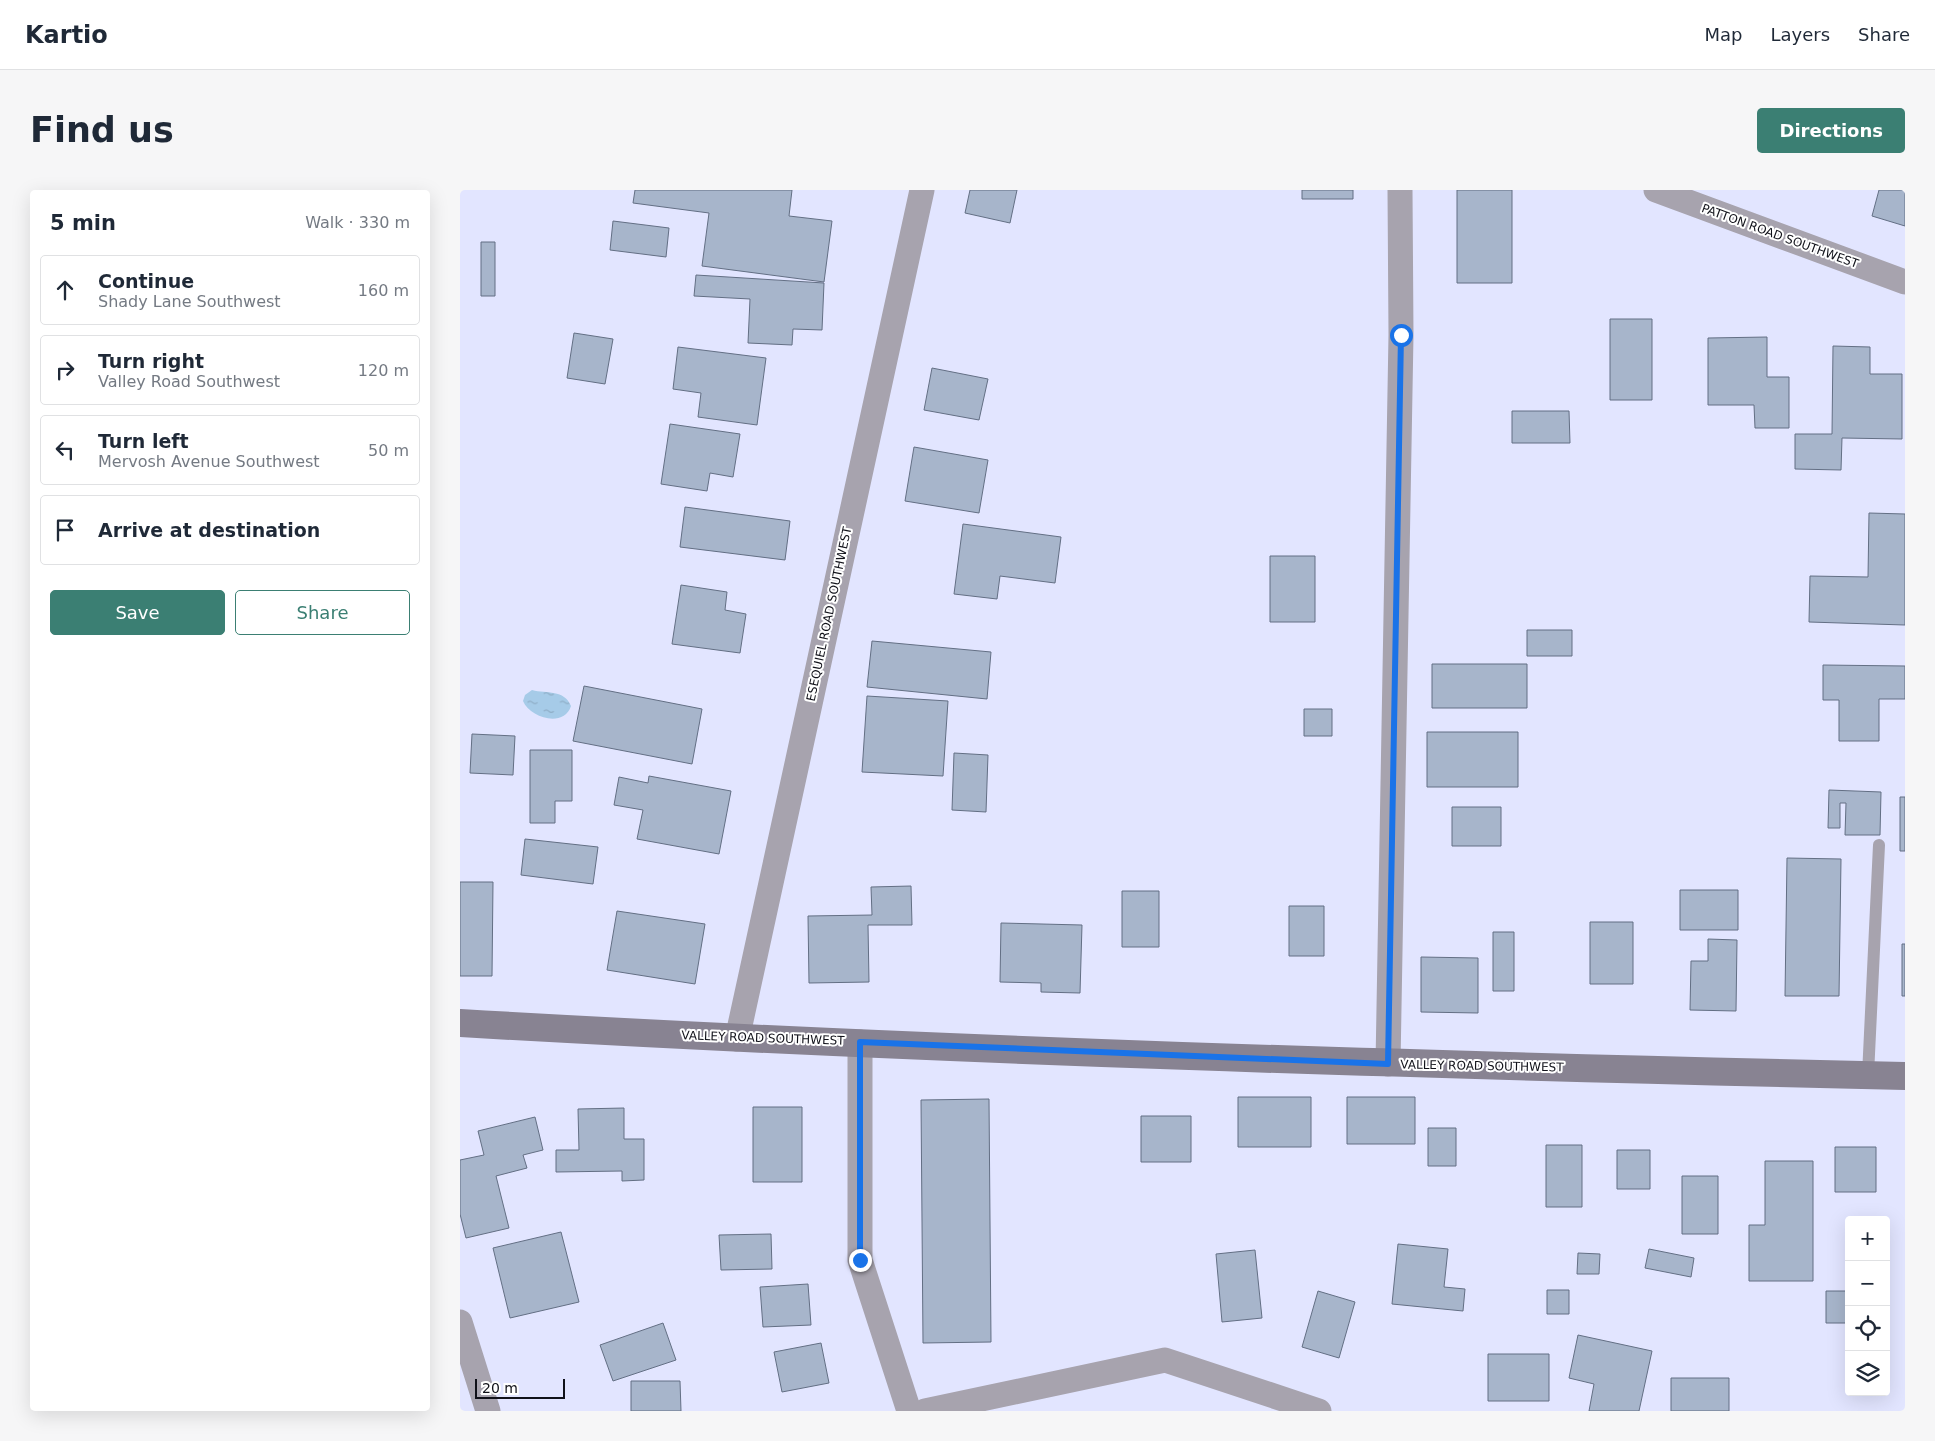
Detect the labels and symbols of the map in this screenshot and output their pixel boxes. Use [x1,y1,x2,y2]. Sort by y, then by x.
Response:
street label: PATTON ROAD SOUTHWEST [1700,201,1861,271]
route start [1390,324,1413,347]
street label: ESEQUIEL ROAD SOUTHWEST [804,525,854,703]
street label: VALLEY ROAD SOUTHWEST [681,1028,845,1048]
street label: VALLEY ROAD SOUTHWEST [1400,1058,1564,1074]
route end [849,1249,872,1272]
scale bar [475,1376,565,1399]

